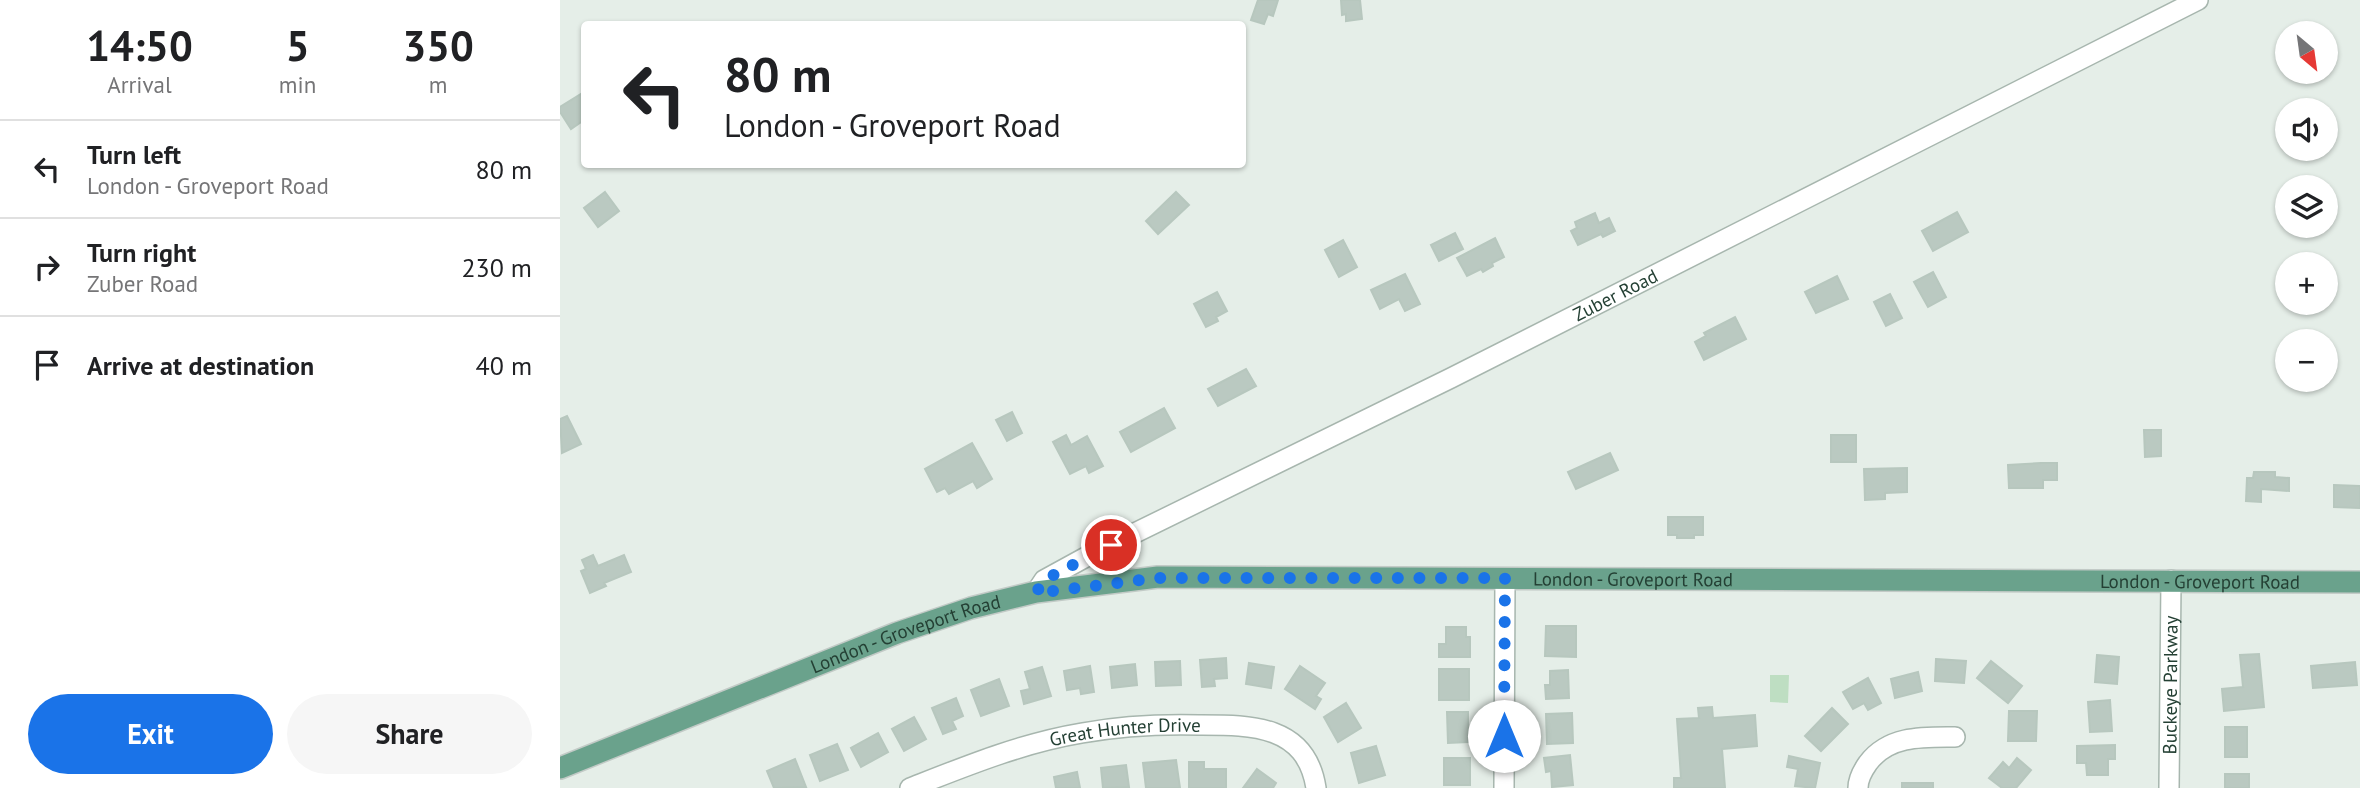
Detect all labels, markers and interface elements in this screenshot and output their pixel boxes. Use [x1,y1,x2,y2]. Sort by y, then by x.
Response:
text: 14:50 [86,18,193,73]
text: 5 [286,18,309,73]
text: 350 [402,18,474,73]
north arrow [2275,21,2338,84]
map controls [2275,21,2338,392]
text: 80 m [724,42,831,106]
icon: left [609,49,700,140]
text: Arrival [107,70,172,99]
text: min [279,70,316,99]
text: m [429,70,447,99]
button: sound [2275,98,2338,161]
text: London - Groveport Road [724,104,1061,146]
text: Turn left [87,138,181,171]
icon: left [28,150,66,188]
text: 80 m [476,153,532,186]
text: London - Groveport Road [87,171,329,200]
button: layers [2275,175,2338,238]
text: Turn right [87,236,196,269]
icon: right [28,248,66,286]
text: 230 m [461,251,532,284]
button: + [2275,252,2338,315]
street label: Zuber Road [1569,263,1662,326]
text: Zuber Road [87,269,198,298]
button: − [2275,329,2338,392]
icon: arrive [28,346,66,384]
text: Arrive at destination [87,349,314,382]
text: 40 m [476,349,532,382]
pin [1081,515,1141,575]
icon: arrive [1092,526,1130,564]
street label: London - Groveport Road [1533,567,1733,591]
street label: London - Groveport Road [2100,569,2300,594]
street label: London - Groveport Road [807,589,1003,678]
street label: Buckeye Parkway [2157,615,2183,754]
button: Exit [28,694,273,774]
button: Share [287,694,532,774]
position arrow [1467,699,1541,773]
street label: Great Hunter Drive [1047,713,1201,751]

